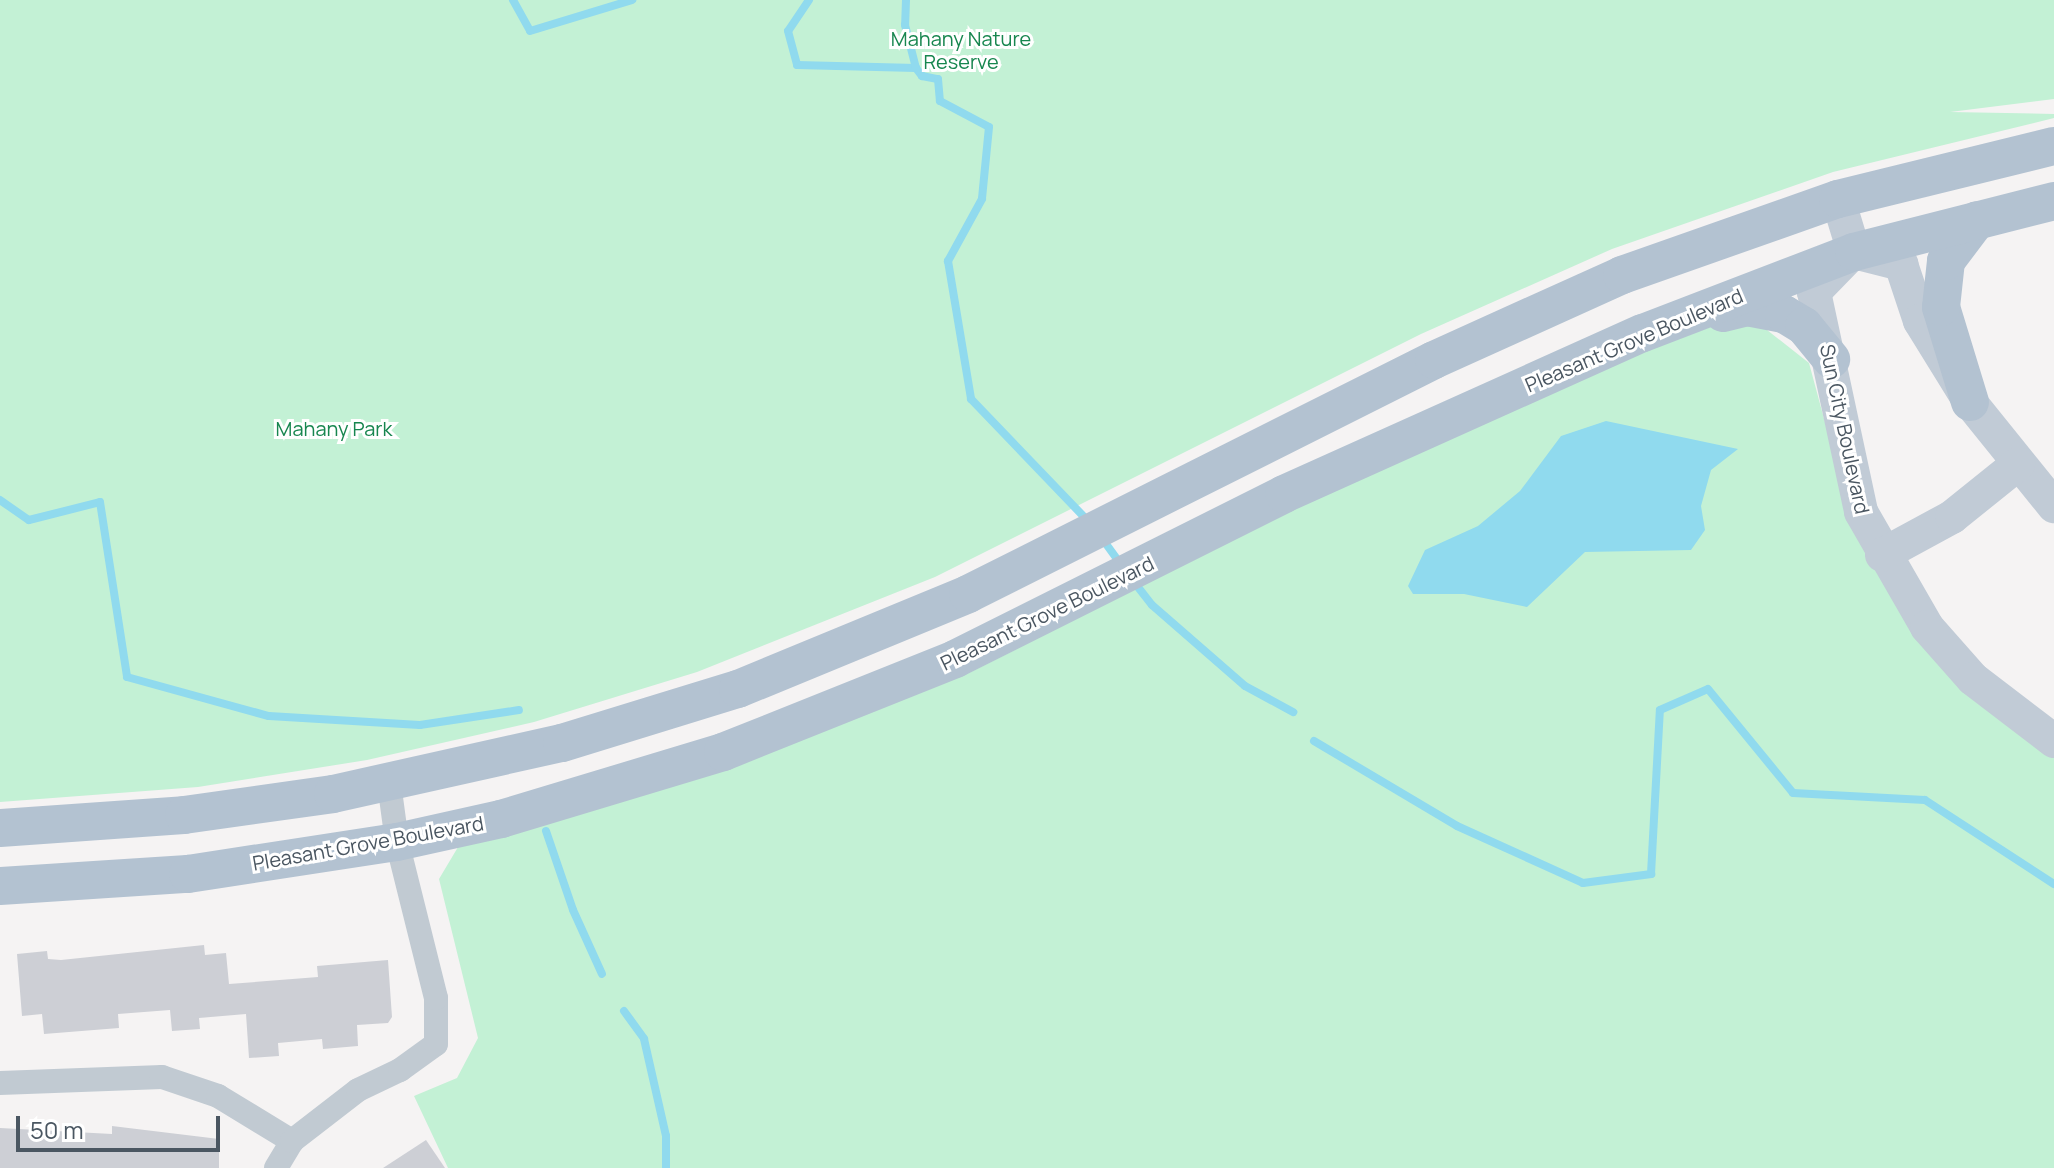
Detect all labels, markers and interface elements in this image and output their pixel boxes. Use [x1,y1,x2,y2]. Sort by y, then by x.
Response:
park label: Mahany Nature Reserve [891,27,1031,74]
street label: Pleasant Grove Boulevard [1521,283,1747,397]
street label: Sun City Boulevard [1815,342,1875,516]
park label: Mahany Park [276,416,392,440]
street label: Pleasant Grove Boulevard [936,551,1158,675]
street label: Pleasant Grove Boulevard [251,811,485,875]
scale bar [20,1100,224,1150]
text: 50 m [30,1113,84,1146]

